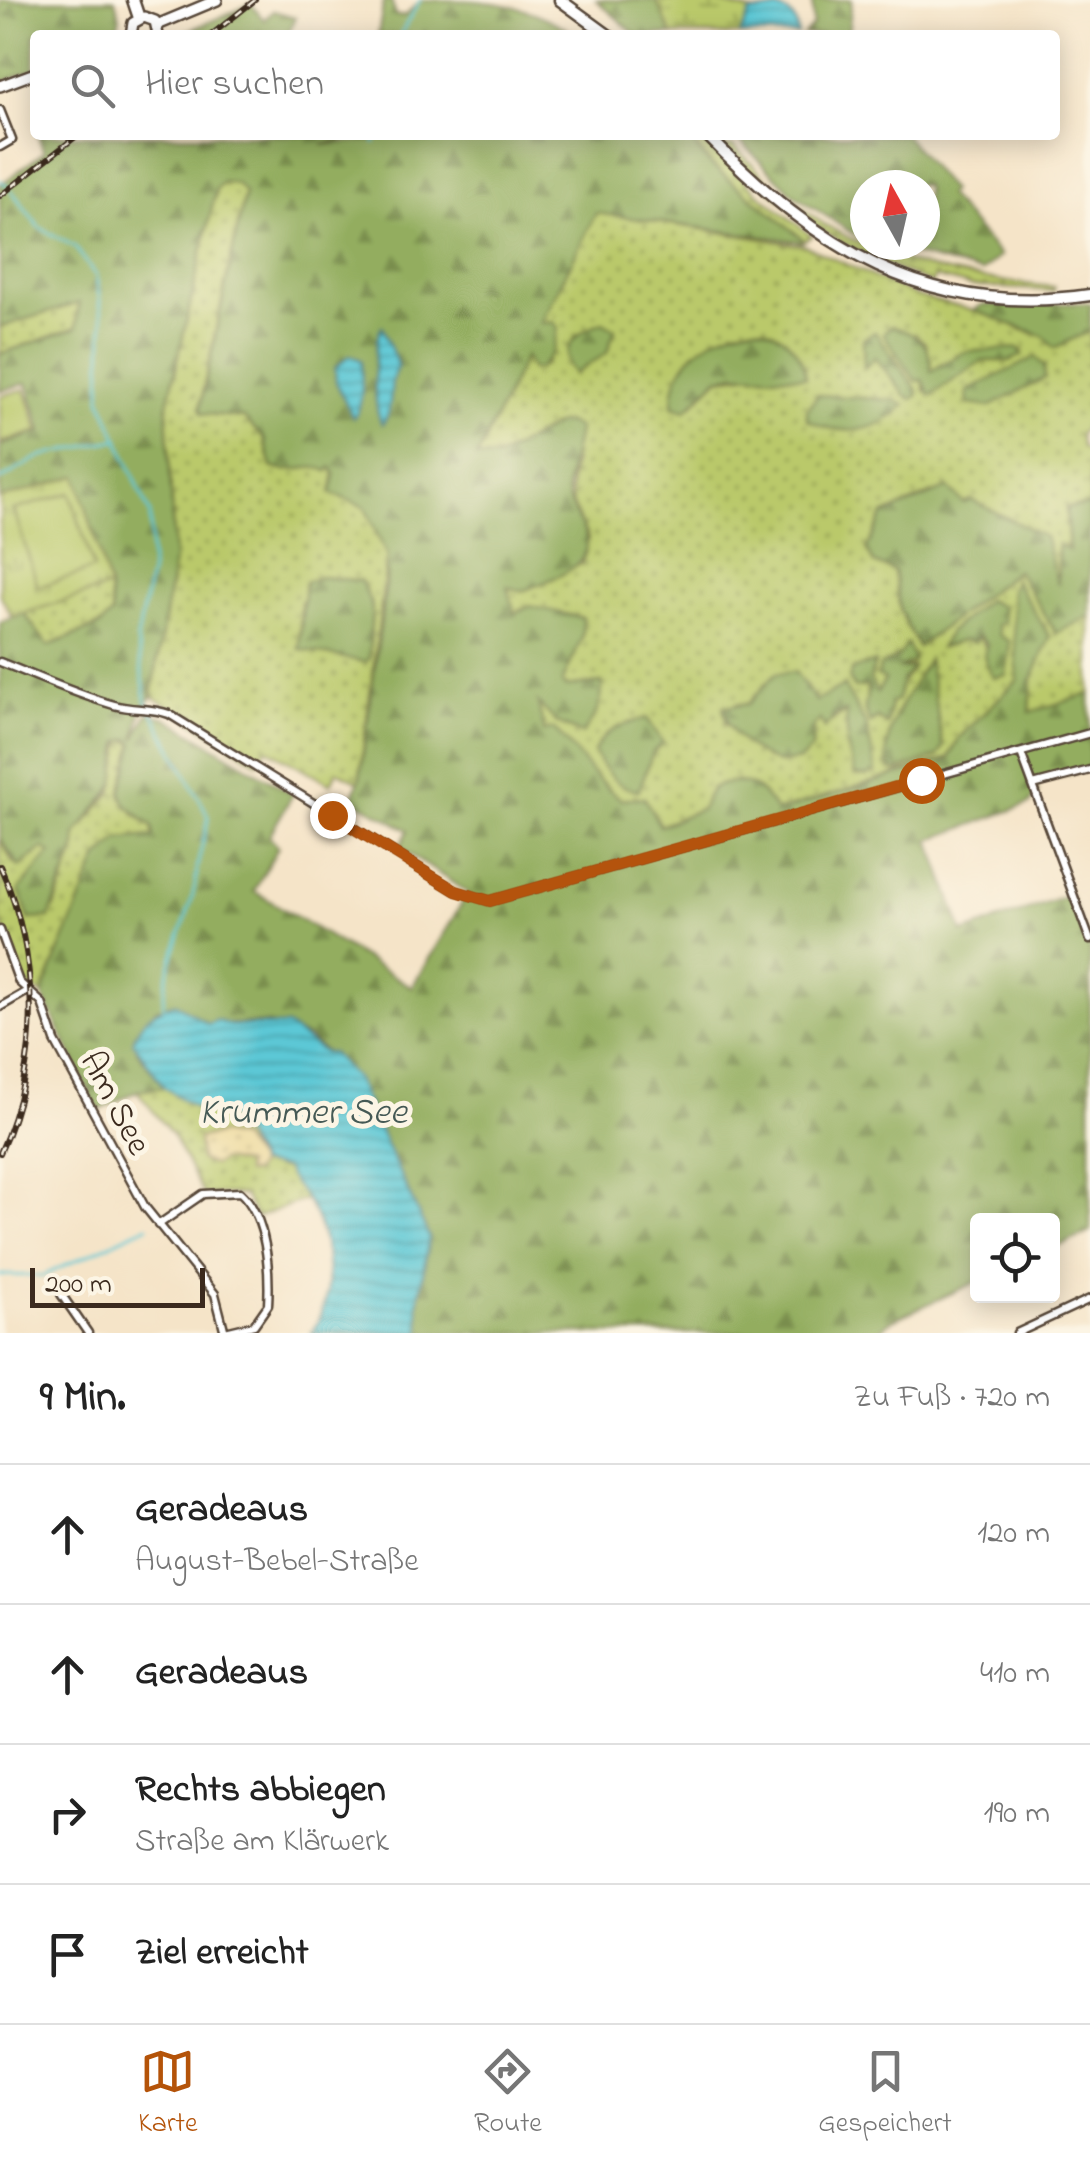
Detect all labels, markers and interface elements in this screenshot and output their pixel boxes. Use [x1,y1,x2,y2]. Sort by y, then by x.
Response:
search box [30,30,1060,140]
text: Hier suchen [145,57,324,113]
icon: search [65,58,120,113]
north arrow [850,170,940,260]
route start [899,758,945,804]
route end [310,793,356,839]
street label: Am See [65,1043,163,1165]
water label: Krummer See [199,1086,409,1142]
map controls [970,1213,1060,1303]
button: locate [970,1213,1060,1303]
scale bar [30,1263,205,1308]
text: 200 m [45,1265,112,1306]
text: 9 Min. [40,1368,125,1429]
text: Zu Fuß · 720 m [854,1375,1050,1422]
text: Geradeaus [135,1483,308,1539]
icon: ahead [40,1507,95,1562]
text: 120 m [977,1511,1050,1558]
text: August-Bebel-Straße [135,1539,419,1586]
text: Geradeaus [135,1646,308,1702]
icon: ahead [40,1647,95,1702]
text: 410 m [980,1651,1050,1698]
text: Rechts abbiegen [135,1763,386,1819]
icon: right [40,1787,95,1842]
text: 190 m [984,1791,1050,1838]
text: Straße am Klärwerk [135,1819,389,1866]
text: Ziel erreicht [135,1926,308,1982]
icon: arrive [40,1927,95,1982]
tab: Karte [138,2044,198,2145]
tab: Route [474,2044,542,2145]
tab: Gespeichert [818,2044,952,2145]

